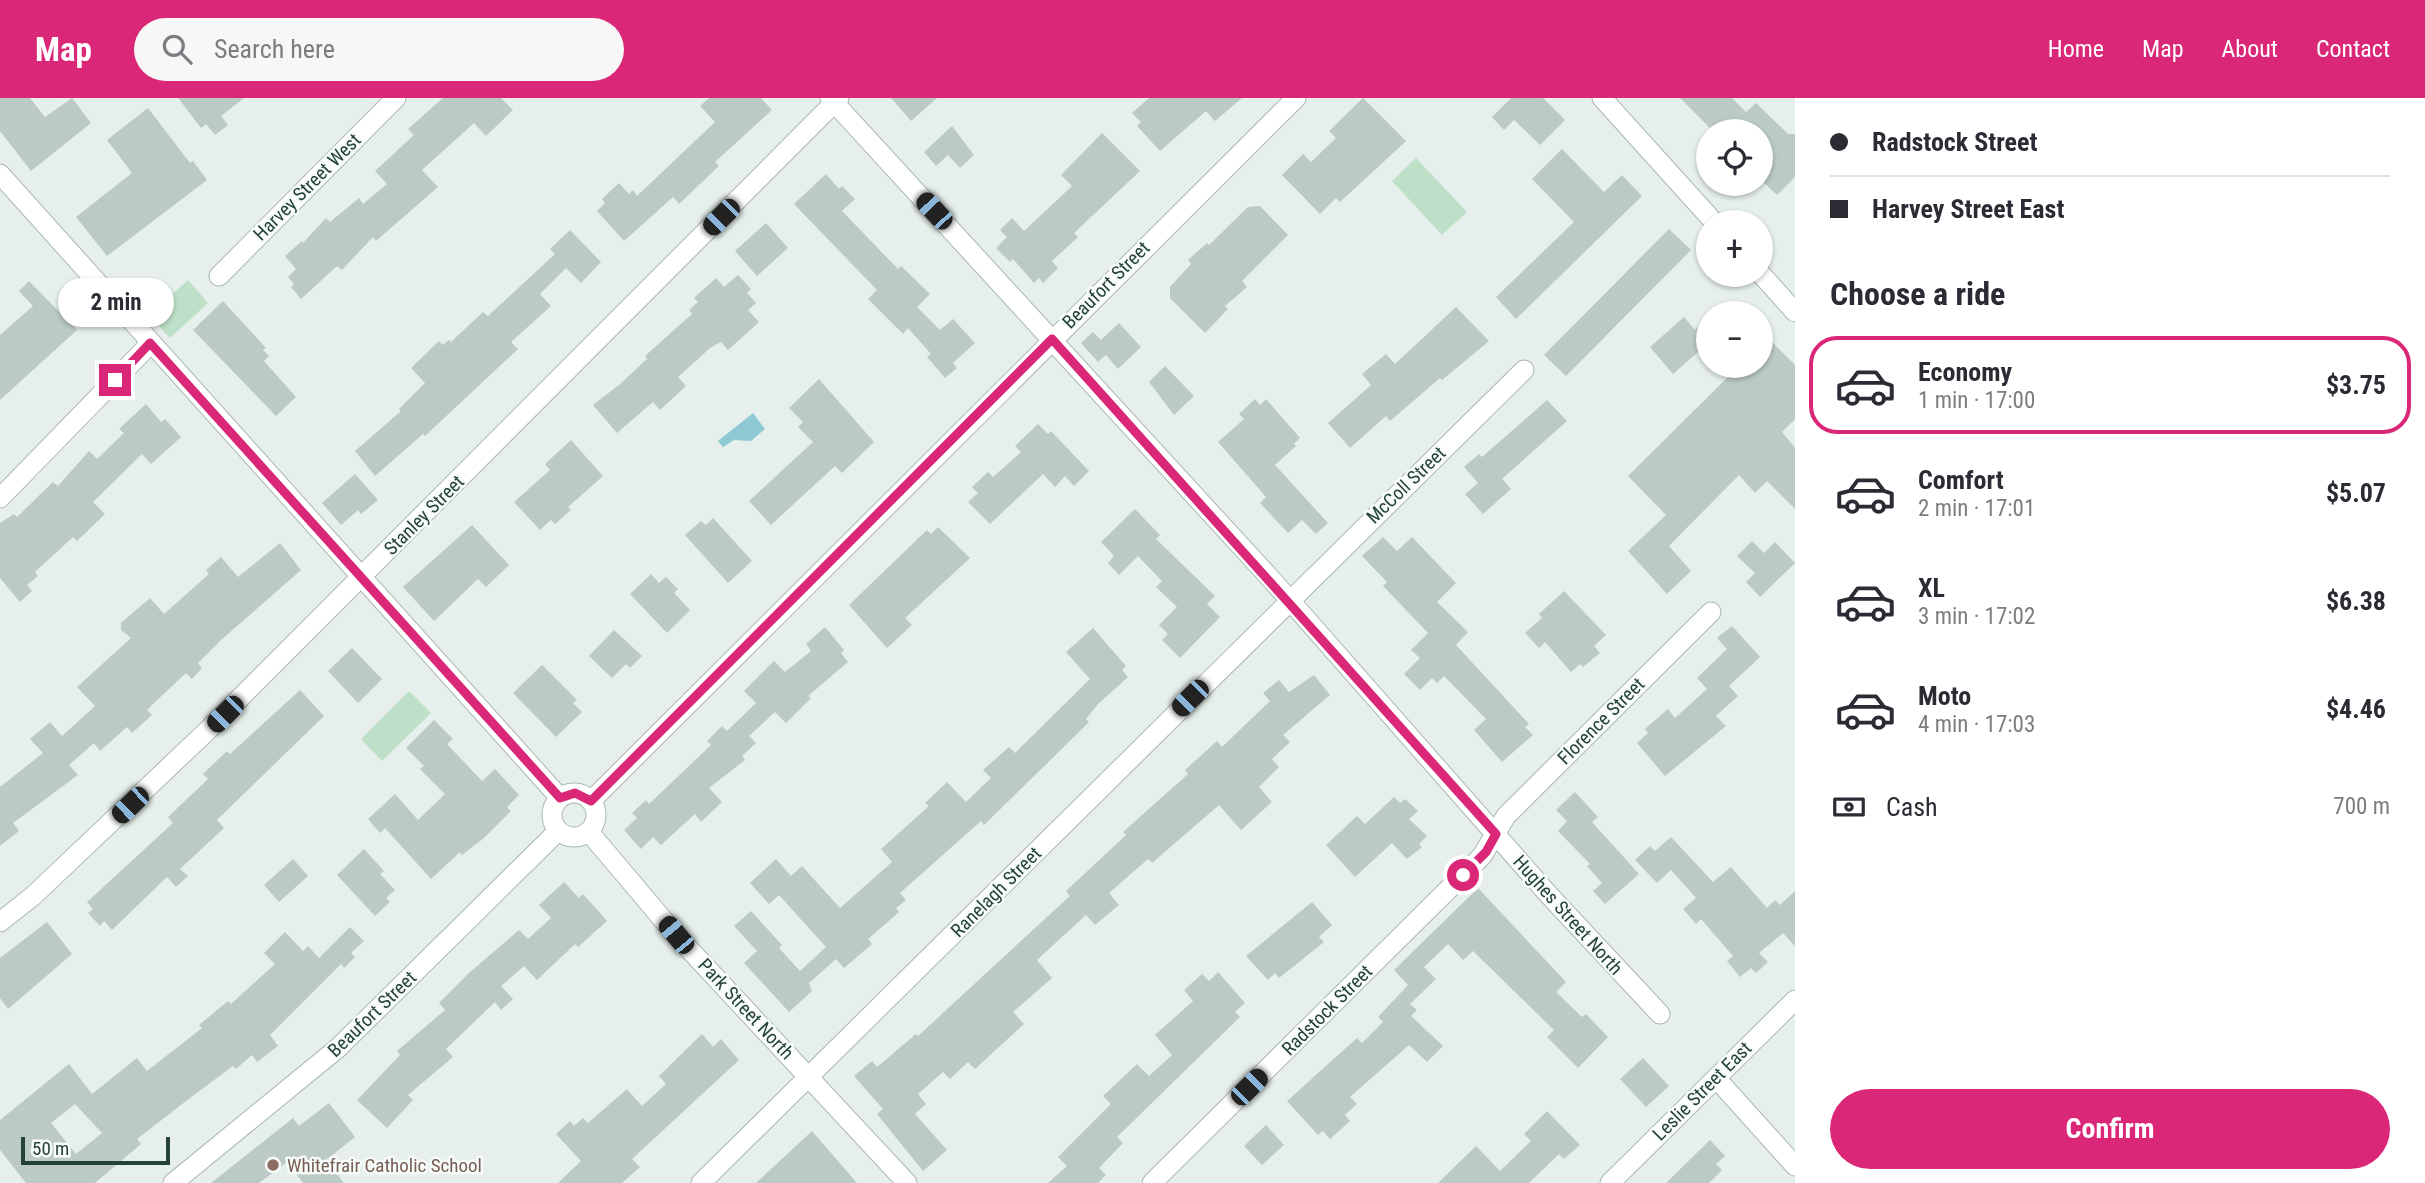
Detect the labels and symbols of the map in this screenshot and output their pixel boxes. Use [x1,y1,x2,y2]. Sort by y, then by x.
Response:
street label: Harvey Street West [249,129,365,245]
car [912,188,957,234]
car [699,195,744,239]
street label: Beaufort Street [1058,237,1154,333]
callout: 2 min [57,278,173,328]
route end [99,364,131,396]
street label: McColl Street [1362,442,1450,528]
street label: Stanley Street [379,470,469,560]
street label: Florence Street [1553,673,1649,769]
car [1168,676,1213,720]
car [203,692,248,736]
car [108,783,153,827]
street label: Ranelagh Street [946,842,1046,942]
street label: Hughes Street North [1508,851,1628,979]
route start [1447,859,1479,891]
car [655,912,698,958]
street label: Park Street North [693,954,799,1064]
street label: Radstock Street [1277,960,1377,1060]
street label: Beaufort Street [323,966,421,1062]
street label: Leslie Street East [1648,1037,1756,1145]
car [1227,1065,1272,1109]
scale bar [21,1134,170,1166]
place label: Whitefrair Catholic School [287,1154,482,1177]
marker: Whitefrair Catholic School [265,1157,281,1173]

